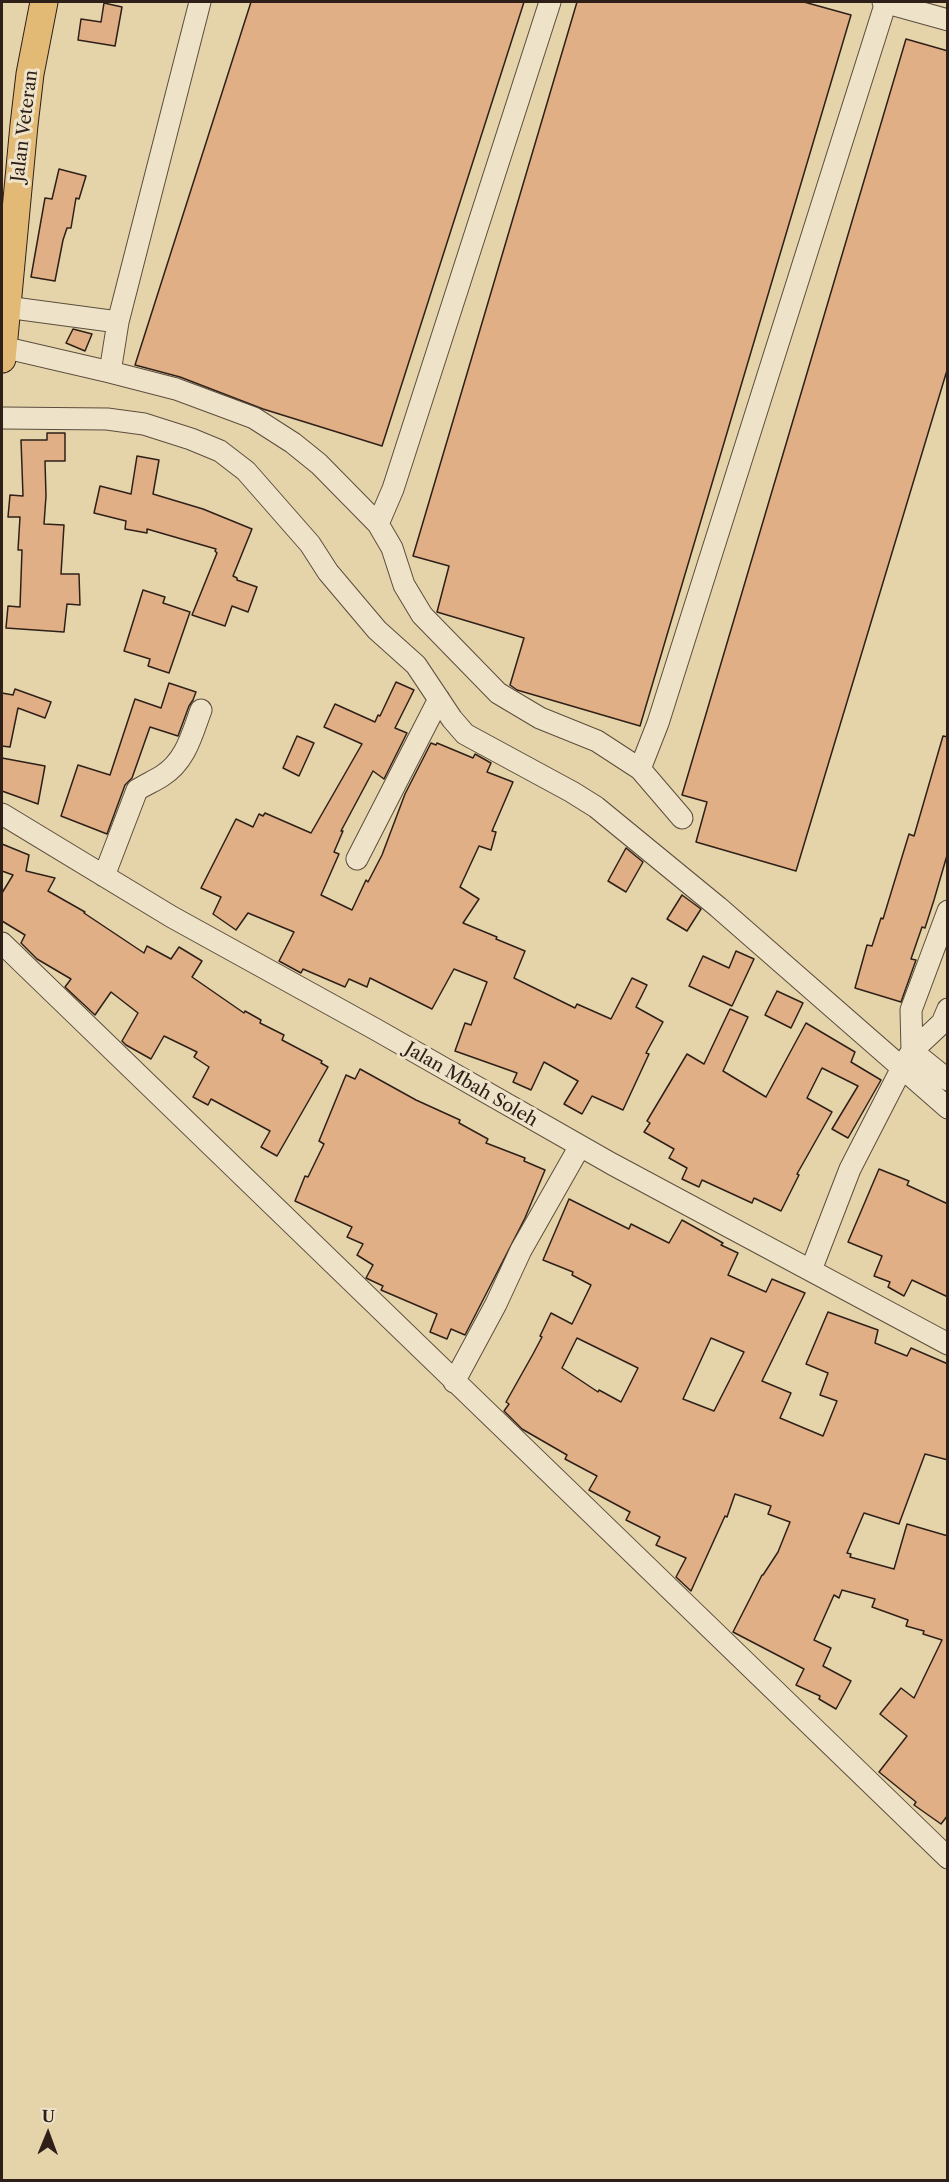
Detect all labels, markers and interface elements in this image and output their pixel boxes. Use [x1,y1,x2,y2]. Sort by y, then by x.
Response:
street label: Jalan Veteran [7,69,43,183]
street label: Jalan Mbah Soleh [401,1038,541,1132]
north arrow [18,2104,78,2164]
text: U [42,2106,55,2126]

